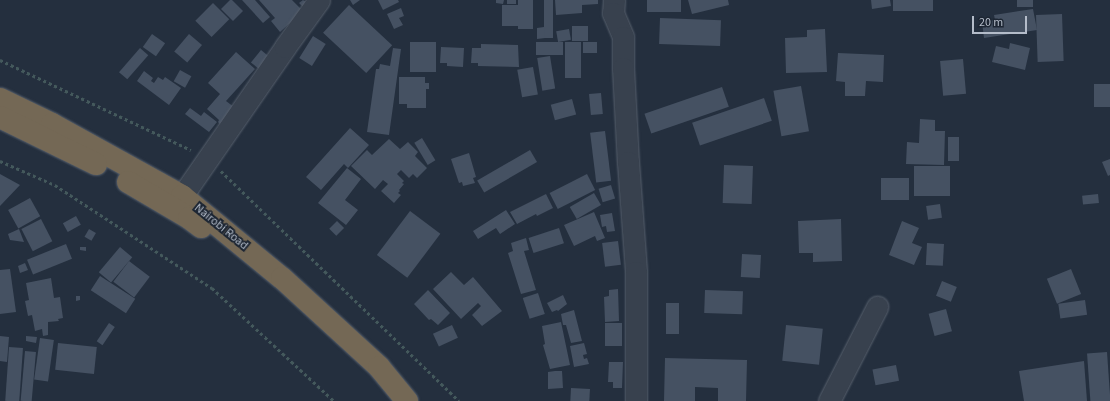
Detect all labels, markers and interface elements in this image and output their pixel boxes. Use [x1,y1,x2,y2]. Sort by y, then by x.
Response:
scale bar [974,8,1029,34]
text: 20 m [979,14,1003,31]
street label: Nairobi Road [191,201,251,253]

